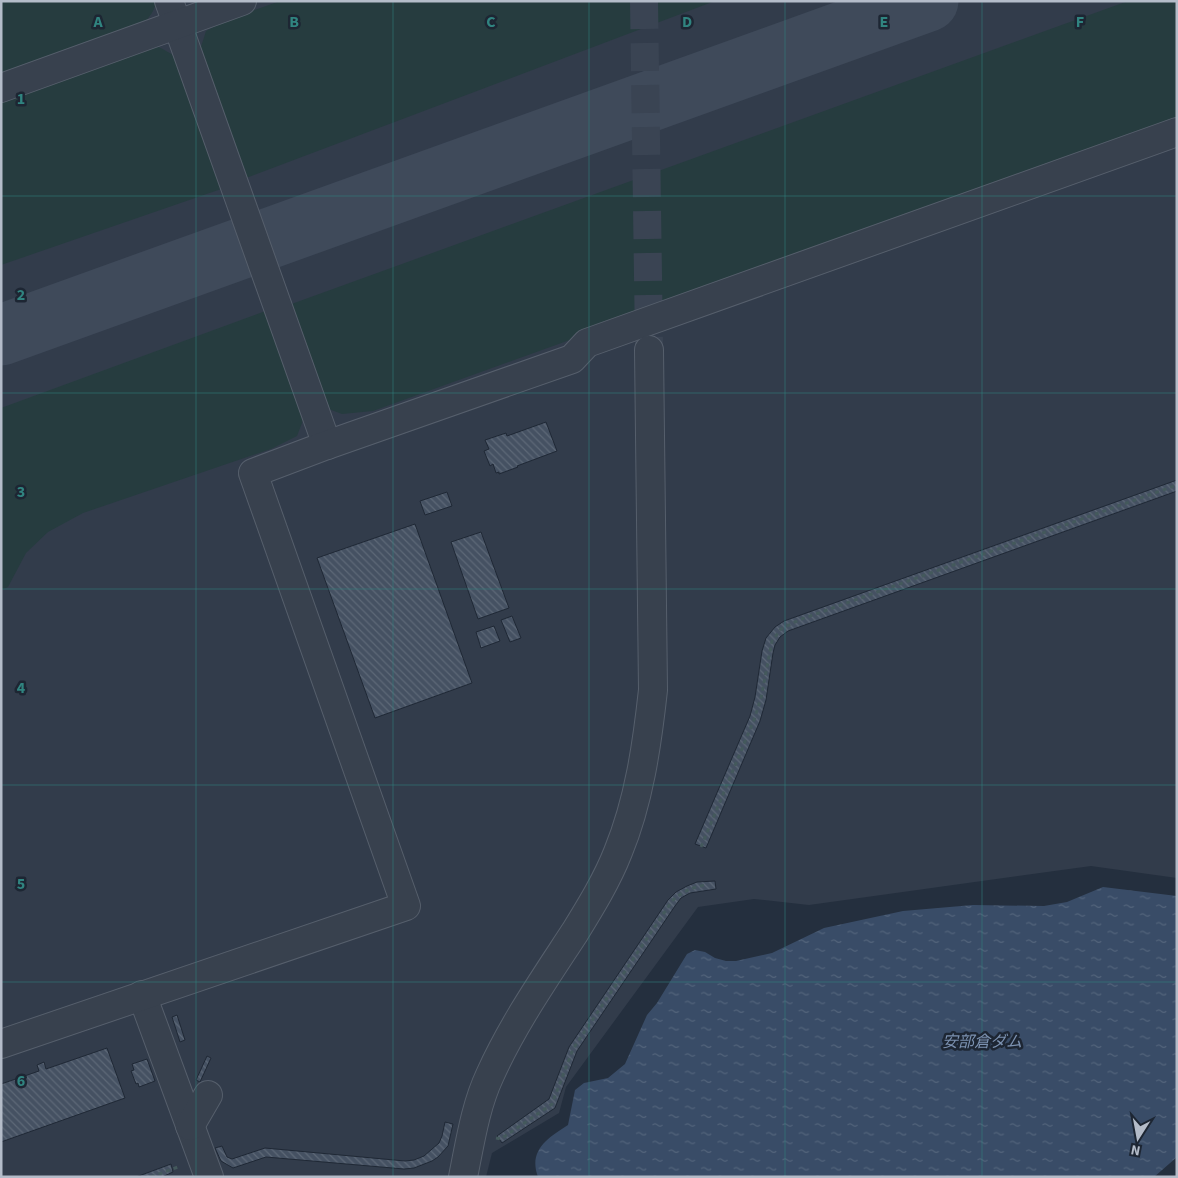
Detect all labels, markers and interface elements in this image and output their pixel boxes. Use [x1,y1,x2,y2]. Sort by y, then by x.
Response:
text: A [92,11,103,33]
text: B [289,11,299,33]
text: C [486,11,496,33]
text: D [682,11,692,33]
text: E [880,11,888,33]
text: F [1076,11,1084,33]
text: 1 [17,88,25,110]
text: 2 [17,284,25,306]
text: 3 [17,481,25,503]
text: 4 [17,677,26,699]
text: 5 [17,873,25,895]
water label: 安部倉ダム [942,1031,1022,1053]
text: 6 [17,1070,25,1092]
north arrow [1113,1113,1163,1163]
text: N [1129,1139,1142,1160]

